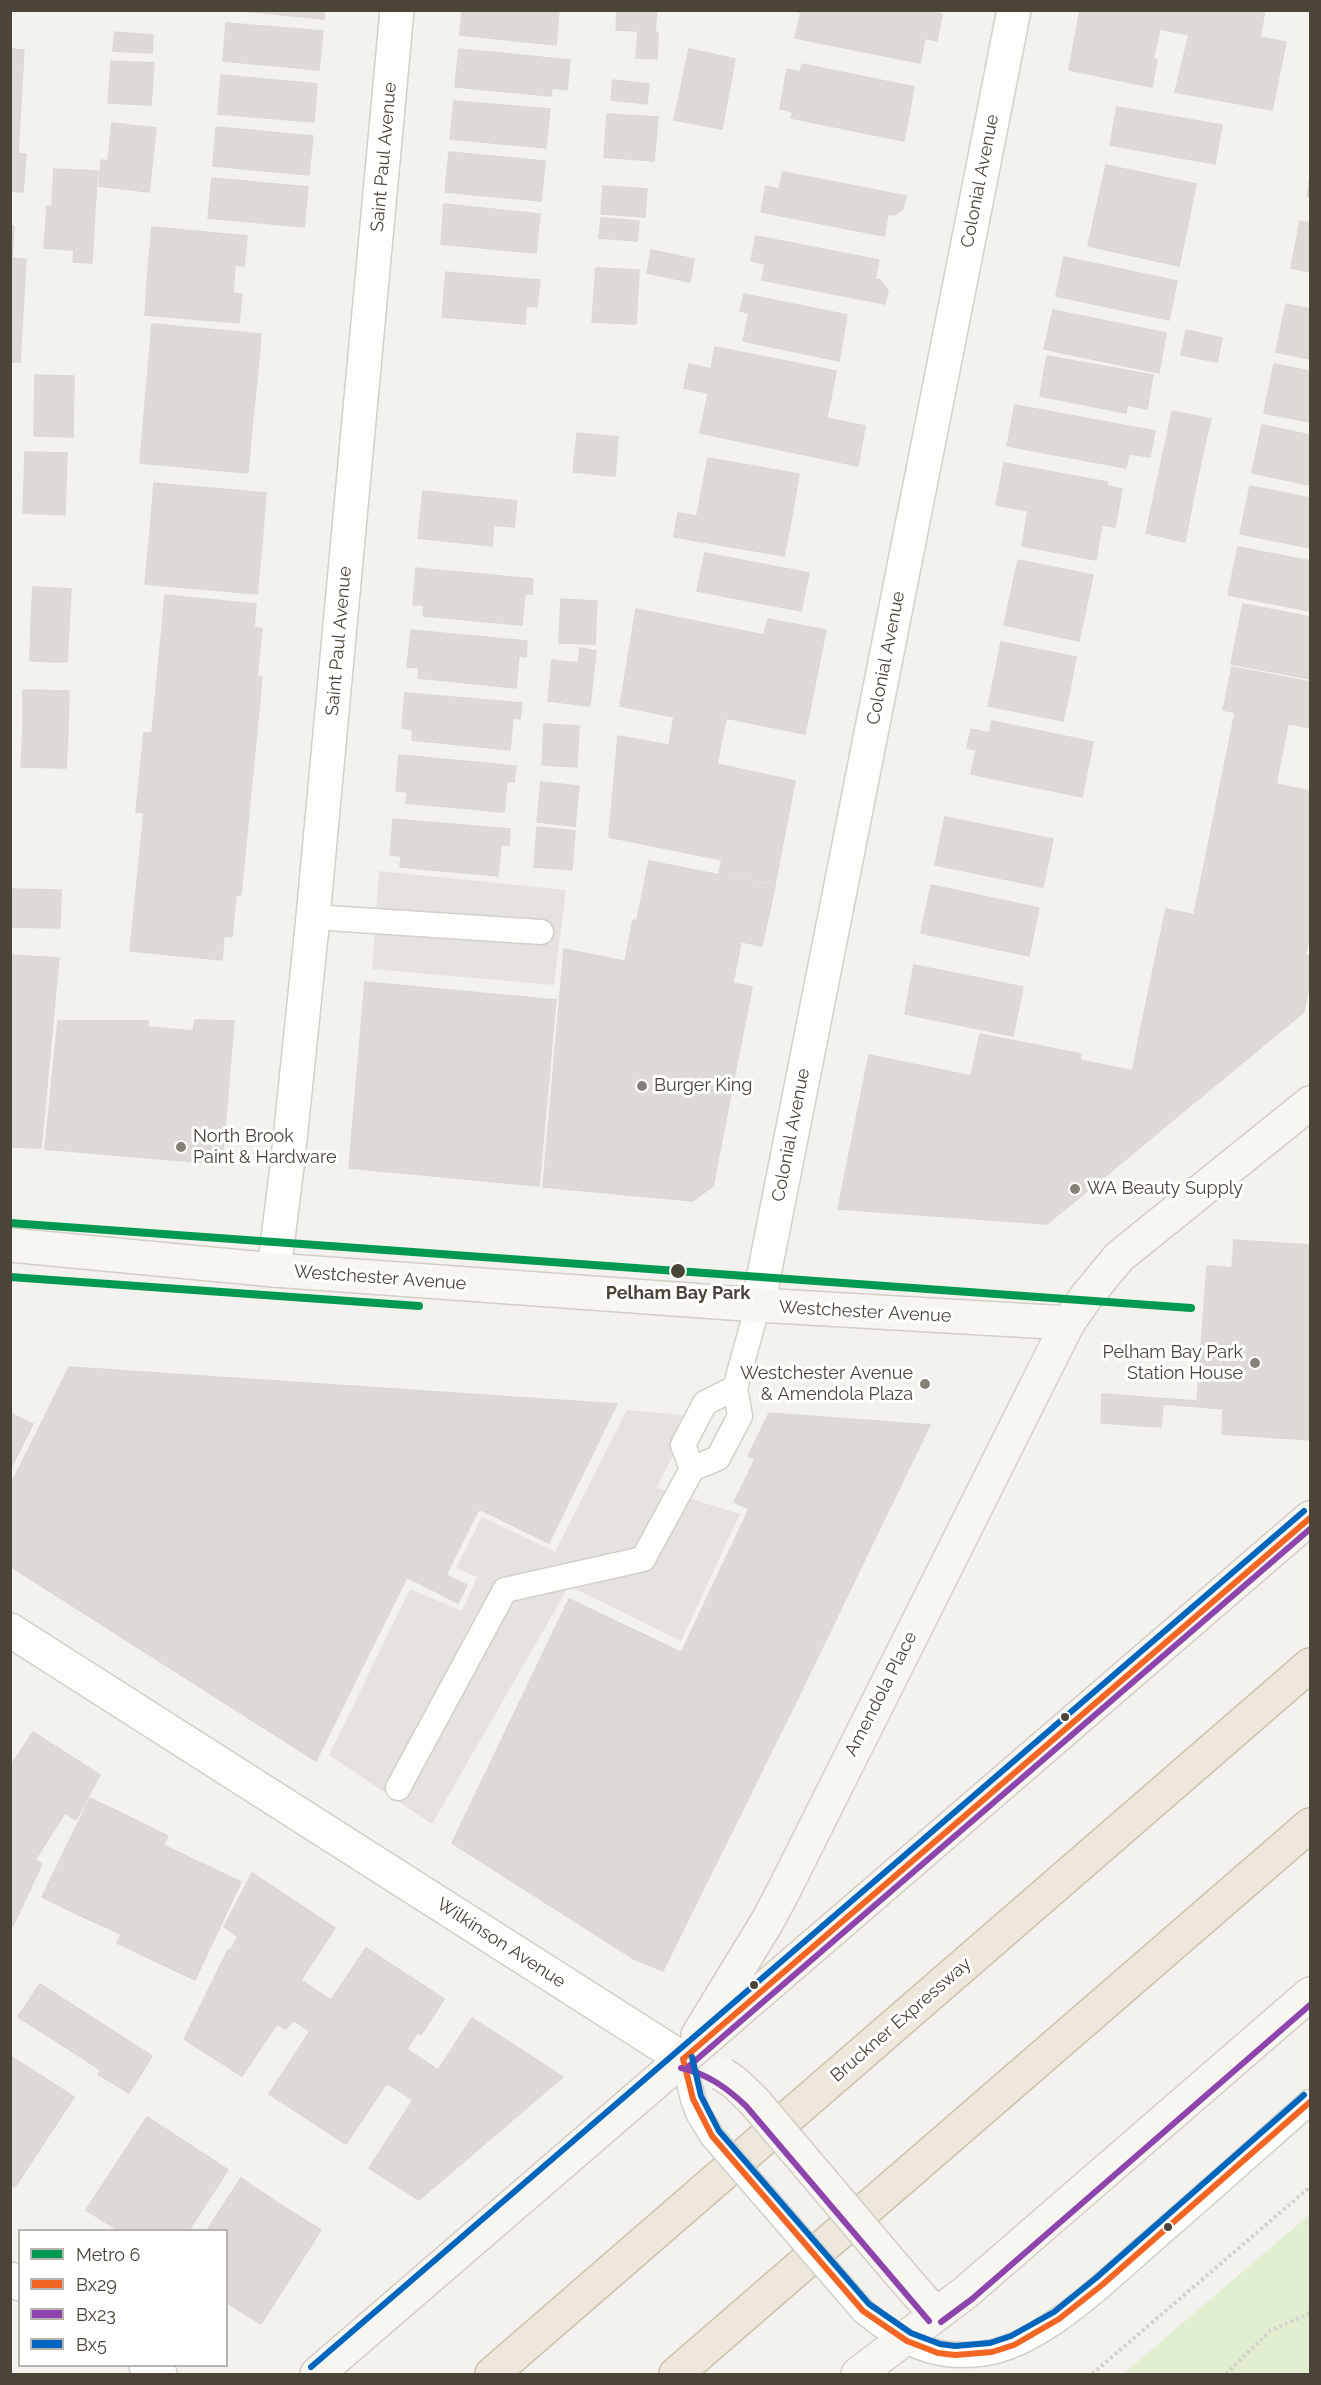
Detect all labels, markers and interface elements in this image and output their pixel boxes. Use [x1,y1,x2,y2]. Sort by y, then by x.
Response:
street label: Saint Paul Avenue [367,81,401,233]
street label: Colonial Avenue [956,112,1004,250]
street label: Saint Paul Avenue [322,565,356,717]
street label: Colonial Avenue [862,589,910,727]
street label: Colonial Avenue [767,1066,815,1204]
place label: Burger King [654,1075,752,1097]
marker: Burger King [635,1079,649,1093]
place label: North Brook Paint & Hardware [193,1126,337,1168]
marker: North Brook Paint & Hardware [174,1140,188,1154]
place label: WA Beauty Supply [1087,1178,1243,1200]
marker: WA Beauty Supply [1068,1182,1082,1196]
street label: Westchester Avenue [293,1261,467,1295]
marker: Pelham Bay Park [669,1262,687,1280]
place label: Pelham Bay Park [606,1283,750,1305]
street label: Westchester Avenue [778,1297,952,1327]
place label: Pelham Bay Park Station House [1102,1342,1243,1384]
marker: Pelham Bay Park Station House [1248,1356,1262,1370]
place label: Westchester Avenue & Amendola Plaza [740,1363,913,1406]
marker: Westchester Avenue & Amendola Plaza [918,1377,932,1391]
street label: Amendola Place [840,1628,922,1760]
unlabelled marker [1059,1711,1071,1723]
street label: Wilkinson Avenue [433,1893,569,1993]
street label: Bruckner Expressway [826,1953,976,2087]
unlabelled marker [748,1979,760,1991]
unlabelled marker [1162,2221,1174,2233]
legend [18,2229,228,2367]
text: Metro 6 [76,2244,140,2265]
text: Bx29 [76,2274,117,2295]
text: Bx23 [76,2304,116,2325]
text: Bx5 [76,2334,107,2355]

